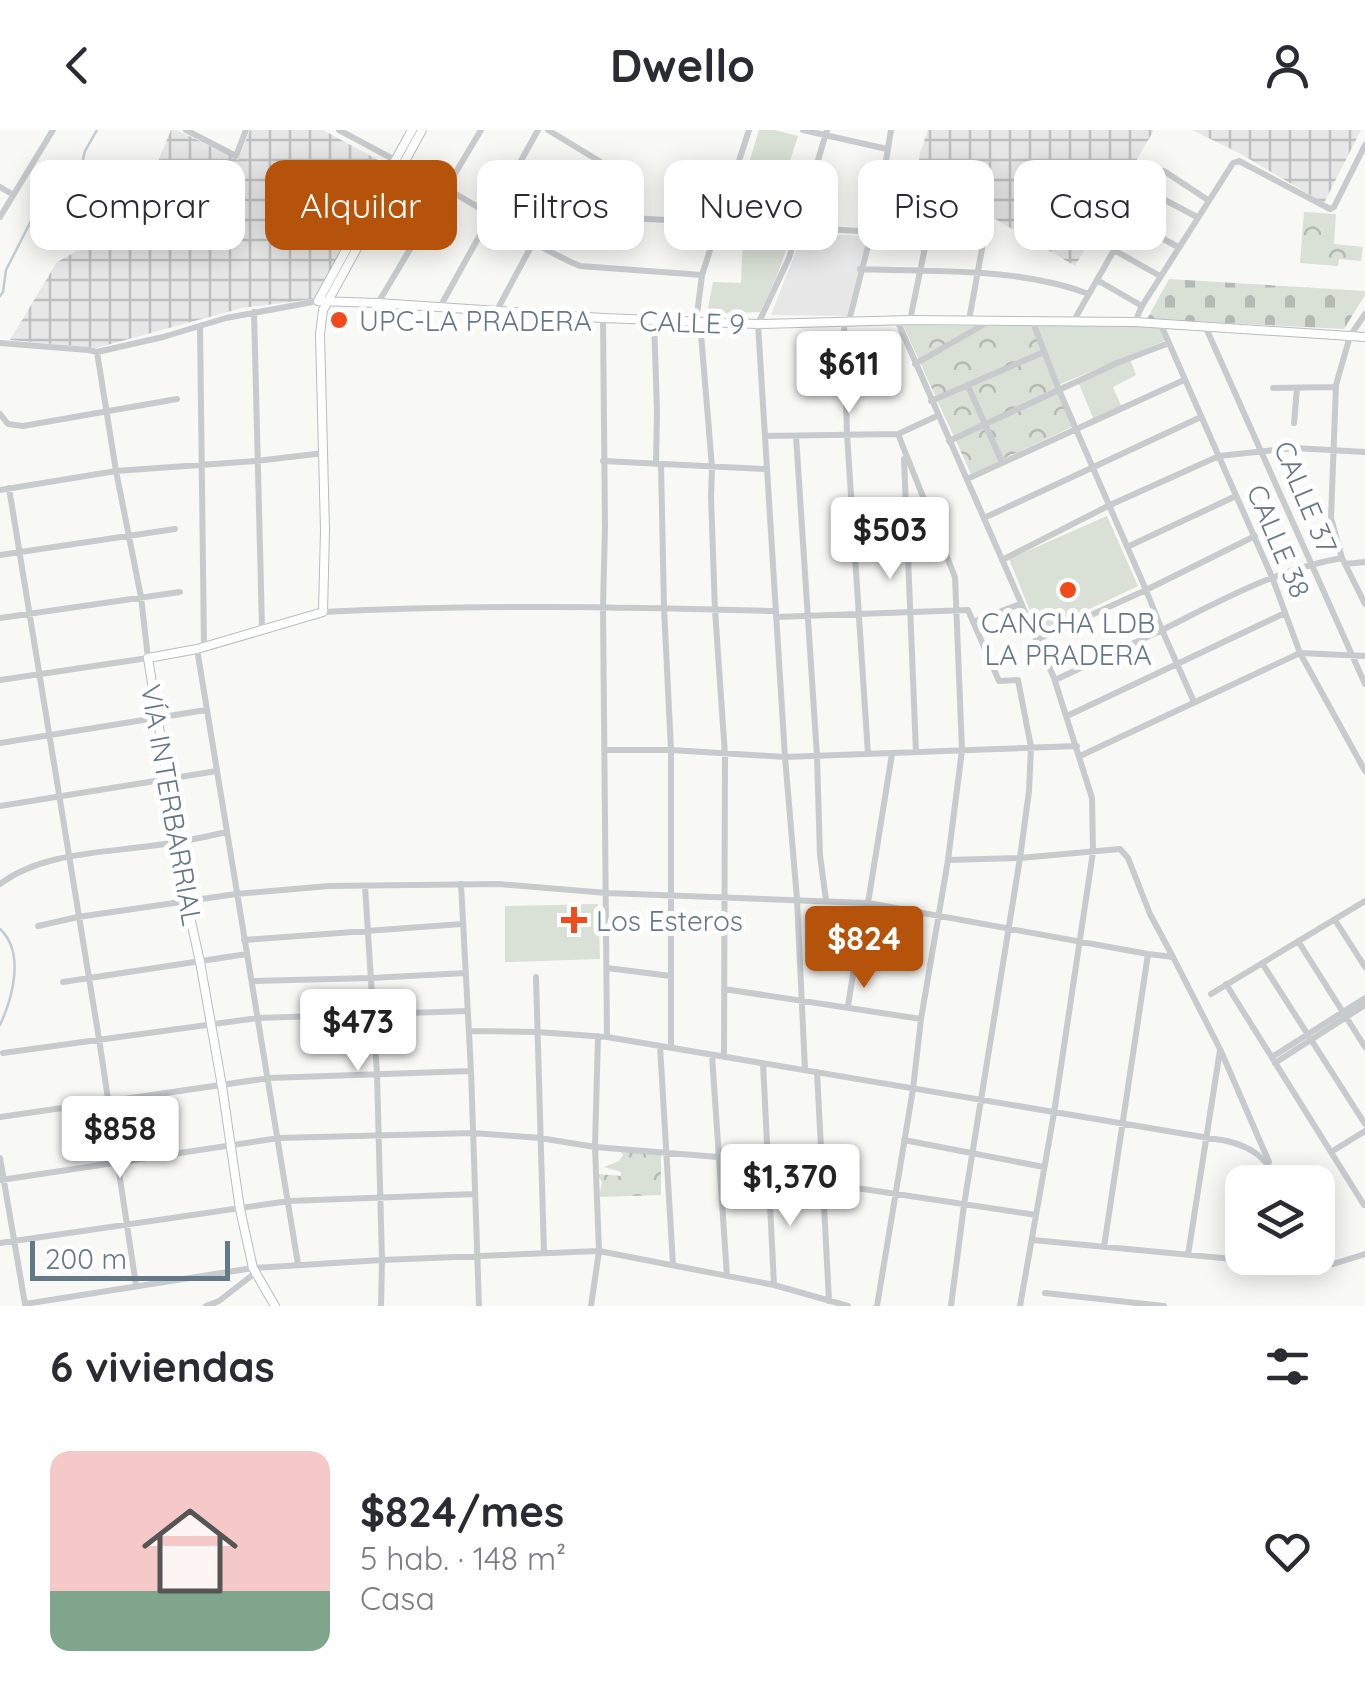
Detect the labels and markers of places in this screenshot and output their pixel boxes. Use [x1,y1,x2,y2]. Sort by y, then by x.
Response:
place label: UPC-LA PRADERA [359,303,592,338]
marker: UPC-LA PRADERA [328,309,350,331]
pin: $611 [790,331,908,416]
pin: $503 [831,497,949,582]
marker: CANCHA LDB LA PRADERA [1057,579,1079,601]
place label: CANCHA LDB LA PRADERA [981,605,1155,672]
place label: Los Esteros [596,903,743,938]
pin: $824 [805,906,923,991]
marker: Los Esteros [561,907,587,933]
pin: $473 [299,989,417,1074]
pin: $858 [61,1096,179,1181]
pin: $1,370 [709,1144,871,1229]

